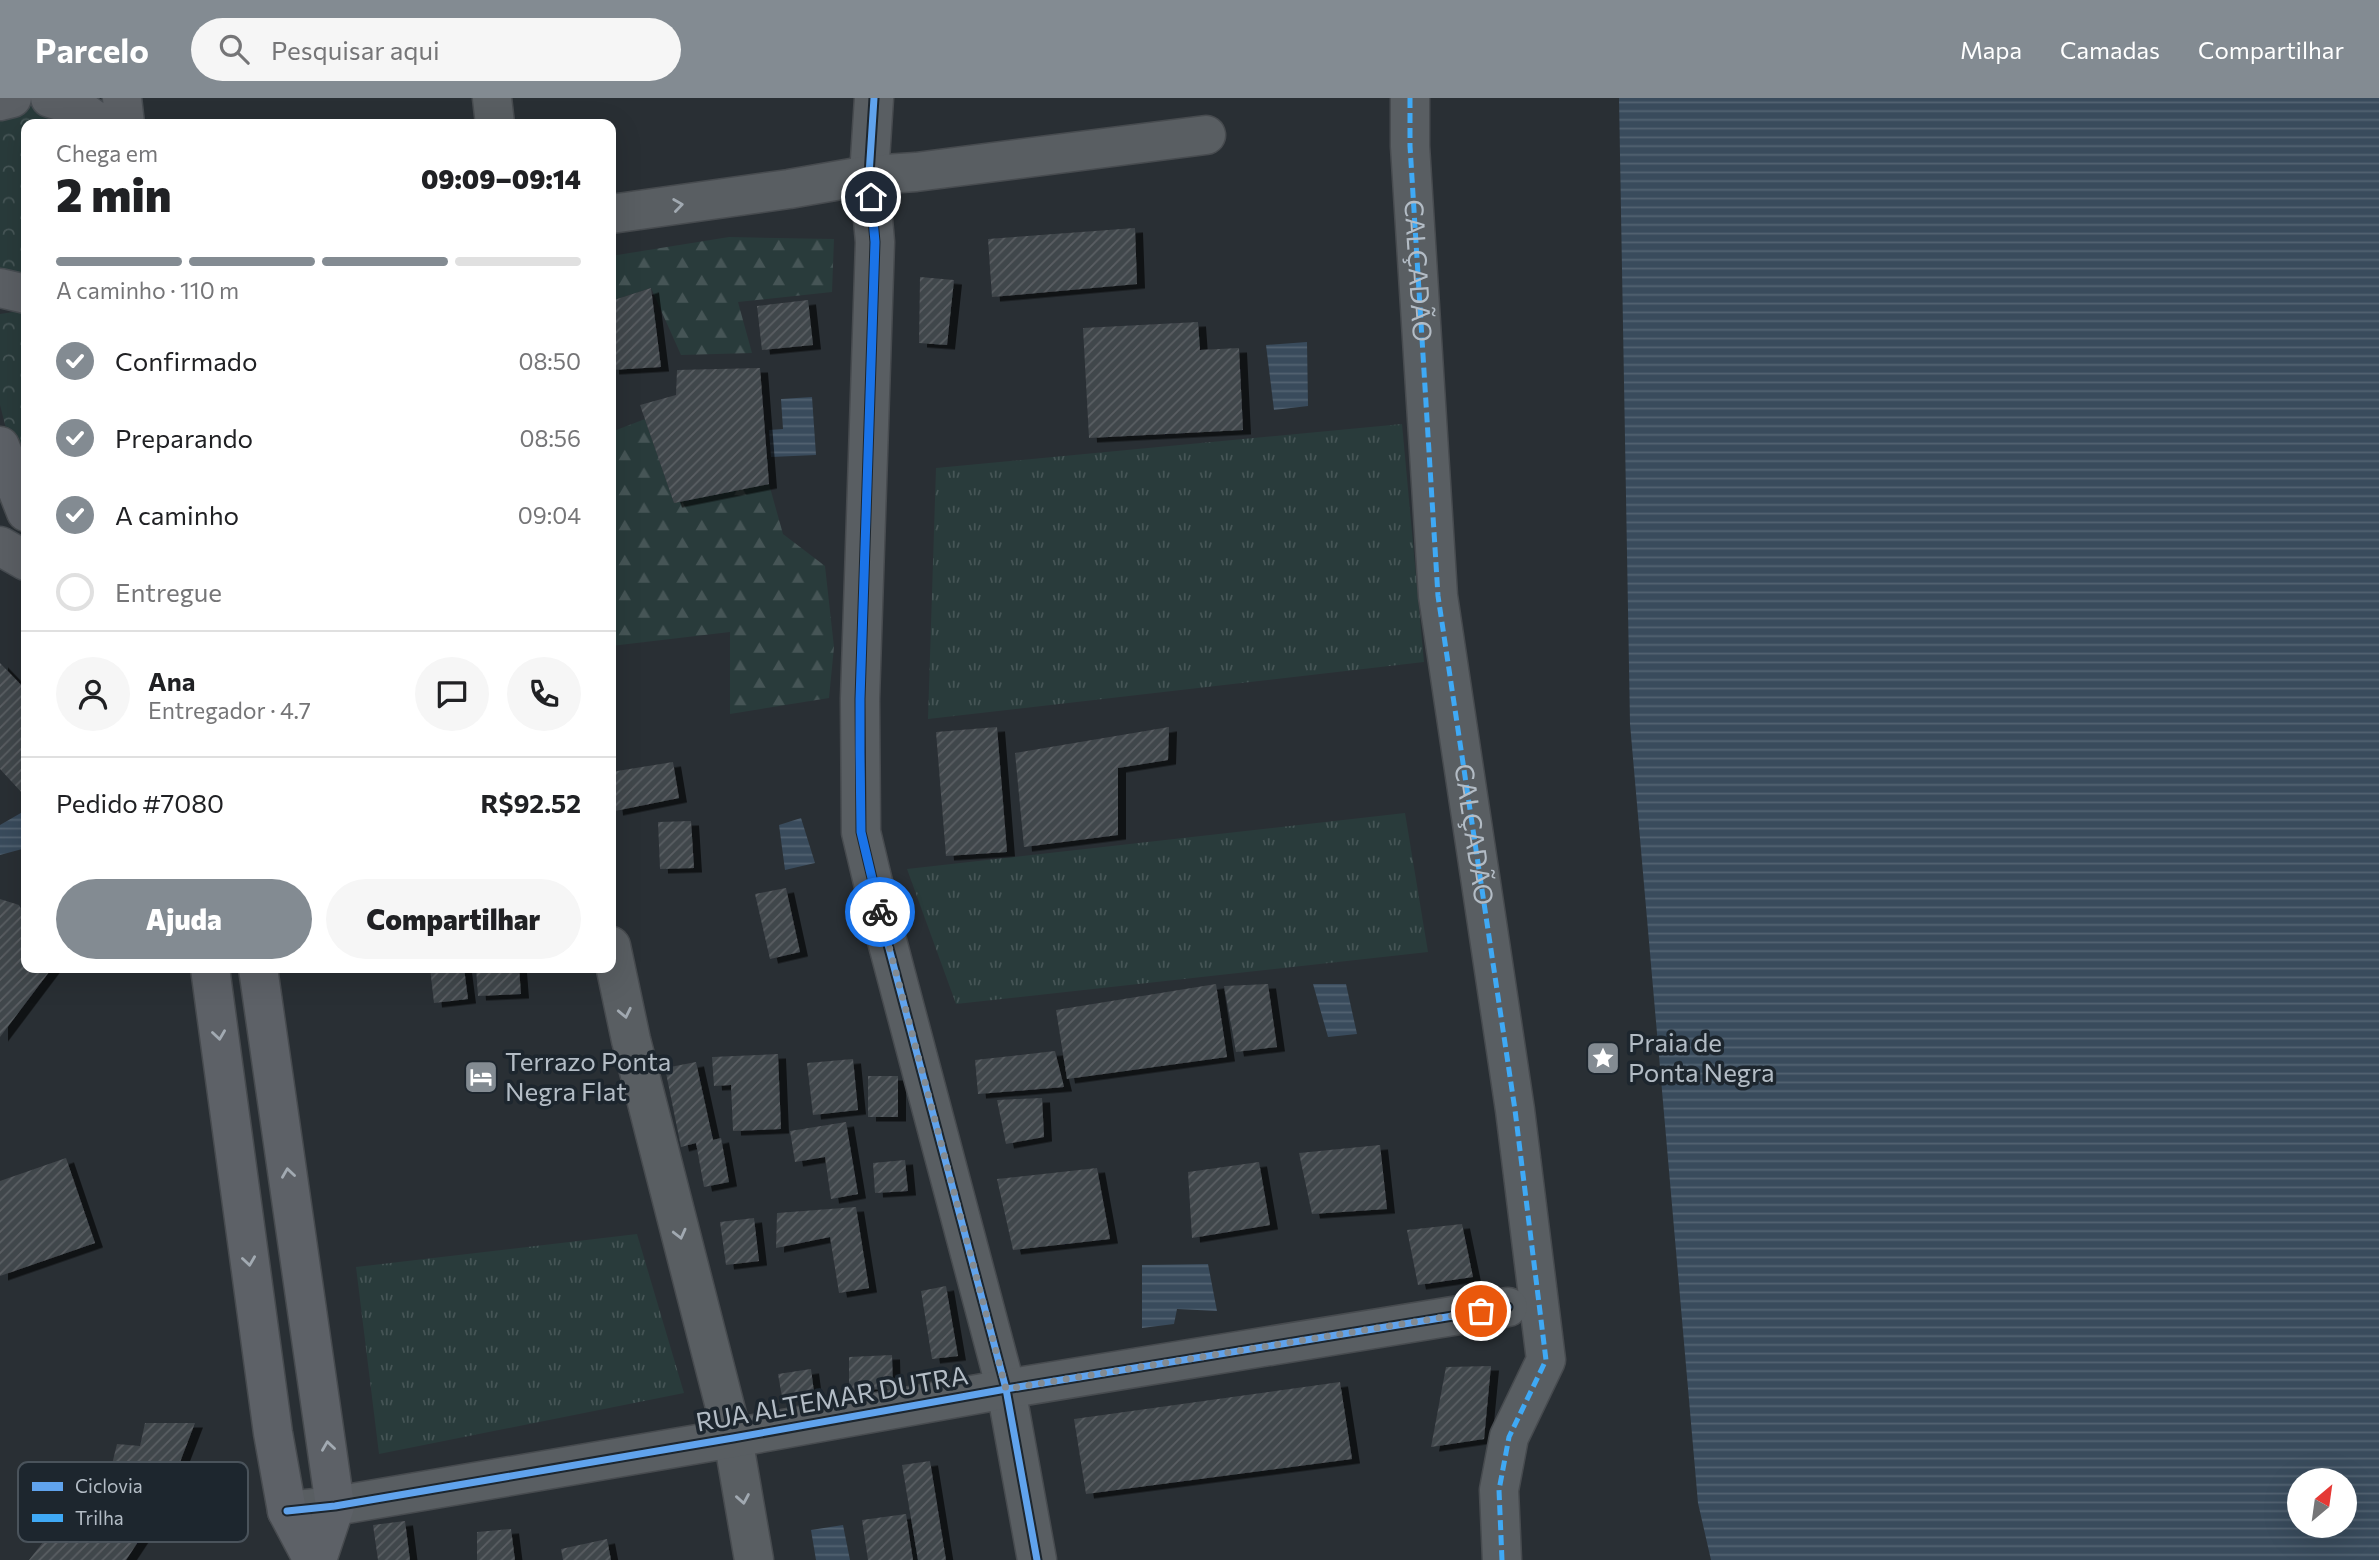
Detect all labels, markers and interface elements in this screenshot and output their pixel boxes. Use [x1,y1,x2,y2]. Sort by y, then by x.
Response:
search box [191,18,681,81]
text: Parcelo [35,29,149,70]
icon: search [215,30,253,68]
text: Pesquisar aqui [271,34,440,65]
text: Mapa [1960,35,2022,64]
text: Camadas [2060,35,2160,64]
text: Compartilhar [2198,35,2344,64]
text: Chega em [56,139,158,167]
text: 09:09–09:14 [421,163,581,194]
text: 2 min [56,165,172,221]
pin [841,167,901,227]
icon: home [852,178,890,216]
one-way arrow [672,198,684,213]
street label: CALÇADÃO [1399,198,1439,343]
text: A caminho · 110 m [56,276,239,304]
icon: check [56,342,94,380]
text: Confirmado [115,345,257,376]
text: 08:50 [518,347,581,375]
icon: check [56,419,94,457]
text: Preparando [115,422,253,453]
text: 08:56 [519,424,581,452]
icon: check [56,496,94,534]
text: A caminho [115,499,239,530]
text: 09:04 [518,501,581,529]
text: Entregue [115,576,222,607]
button: person [56,657,130,731]
button: chat [415,657,489,731]
button: phone [507,657,581,731]
text: Ana [148,665,195,696]
text: Entregador · 4.7 [148,696,311,724]
street label: CALÇADÃO [1449,761,1501,907]
text: Pedido #7080 [56,787,224,818]
text: R$92.52 [481,787,581,818]
courier [845,877,915,947]
button: Ajuda [56,879,312,959]
button: Compartilhar [326,879,581,959]
icon: bike [861,893,899,931]
one-way arrow [616,1007,631,1019]
place label: Praia de Ponta Negra [1628,1026,1775,1087]
one-way arrow [212,1030,227,1041]
place icon: Praia de Ponta Negra [1584,1039,1622,1077]
place label: Terrazo Ponta Negra Flat [505,1045,671,1106]
hotel icon: Terrazo Ponta Negra Flat [462,1058,500,1096]
one-way arrow [281,1167,296,1179]
one-way arrow [672,1228,686,1240]
one-way arrow [242,1255,257,1267]
pin [1451,1281,1511,1341]
icon: bag [1462,1292,1500,1330]
street label: RUA ALTEMAR DUTRA [693,1358,970,1437]
one-way arrow [320,1440,335,1452]
legend [18,1462,248,1542]
north arrow [2287,1468,2357,1538]
map controls [2287,1468,2357,1538]
text: Ciclovia [75,1474,143,1497]
one-way arrow [735,1493,750,1505]
text: Trilha [75,1506,124,1529]

